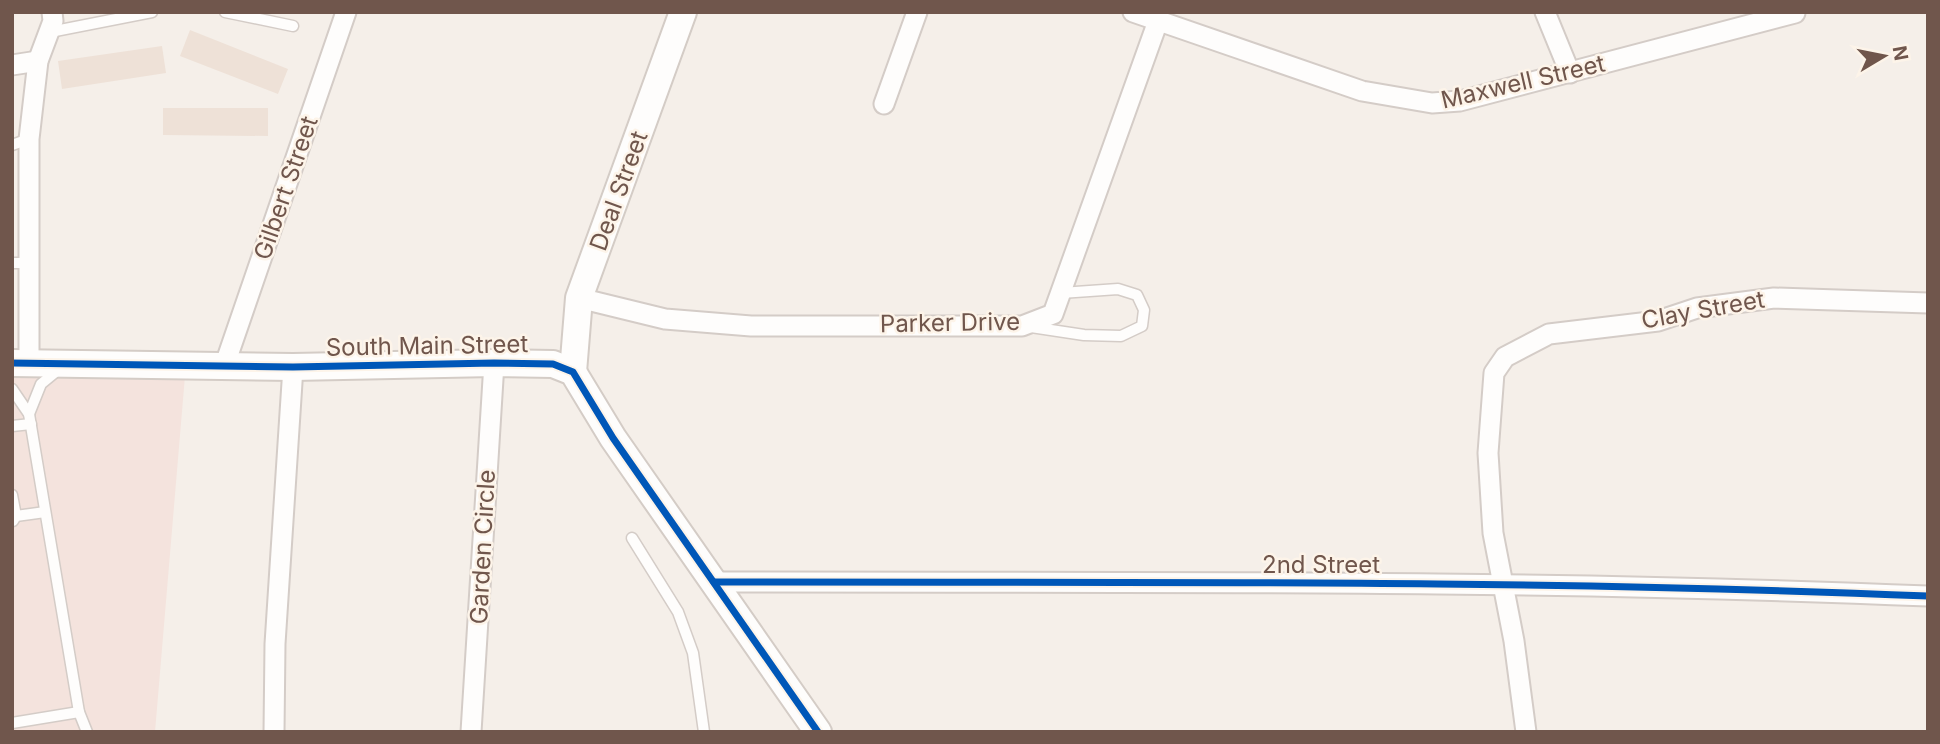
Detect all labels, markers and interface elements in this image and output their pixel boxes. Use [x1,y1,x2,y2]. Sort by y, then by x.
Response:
north arrow [1849,21,1919,91]
text: N [1888,44,1913,62]
street label: Maxwell Street [1438,49,1608,114]
street label: Gilbert Street [247,112,324,263]
street label: Deal Street [583,127,654,255]
street label: Clay Street [1639,284,1767,335]
street label: Parker Drive [880,307,1020,338]
street label: South Main Street [326,329,529,362]
street label: Garden Circle [464,469,501,625]
street label: 2nd Street [1262,550,1380,579]

